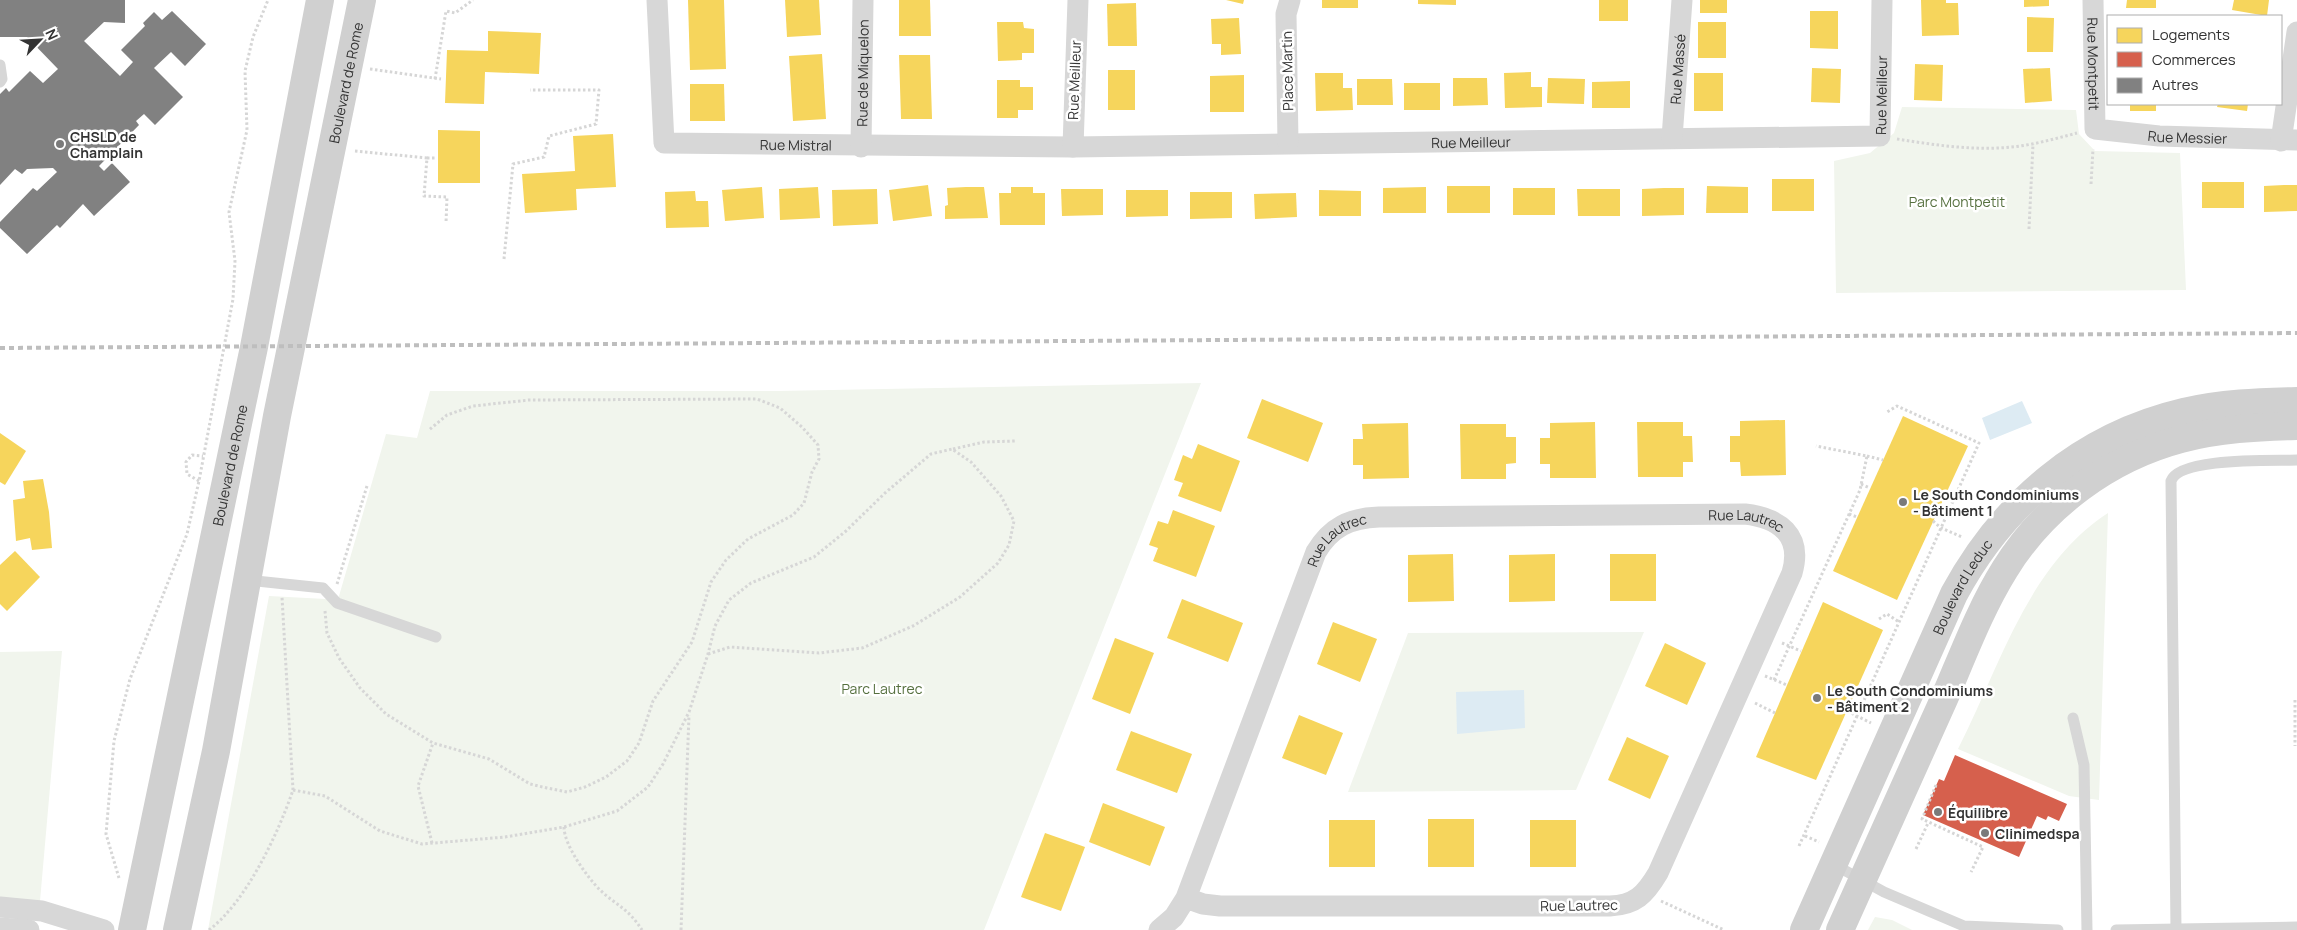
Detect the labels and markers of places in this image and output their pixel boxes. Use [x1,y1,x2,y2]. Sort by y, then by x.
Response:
place label: CHSLD de Champlain [70,127,143,162]
marker: CHSLD de Champlain [54,138,66,150]
place label: Le South Condominiums - Bâtiment 1 [1913,485,2079,520]
marker: Le South Condominiums - Bâtiment 1 [1897,496,1909,508]
place label: Le South Condominiums - Bâtiment 2 [1827,681,1993,716]
marker: Le South Condominiums - Bâtiment 2 [1811,692,1823,704]
place label: Équilibre [1948,803,2008,822]
marker: Équilibre [1932,806,1944,818]
place label: Clinimedspa [1995,824,2080,843]
marker: Clinimedspa [1979,827,1991,839]

